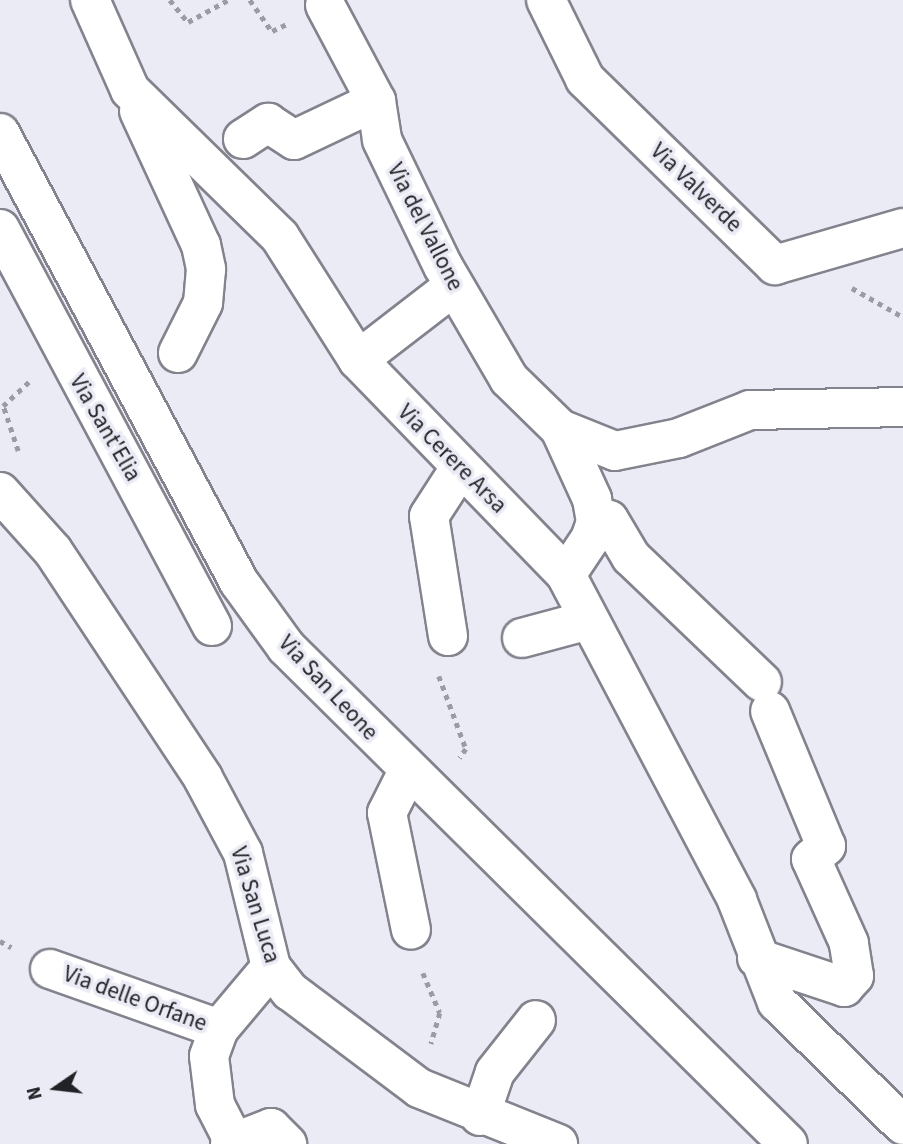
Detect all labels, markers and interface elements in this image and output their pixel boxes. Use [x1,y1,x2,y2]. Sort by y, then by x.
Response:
street label: Via Valverde [645,138,747,238]
street label: Via del Vallone [381,159,469,295]
street label: Via Sant'Elia [63,370,147,486]
street label: Via Cerere Arsa [392,399,512,519]
street label: Via San Leone [272,630,384,746]
street label: Via San Luca [224,844,286,966]
street label: Via delle Orfane [59,960,211,1038]
north arrow [21,1053,91,1123]
text: N [21,1084,50,1103]

